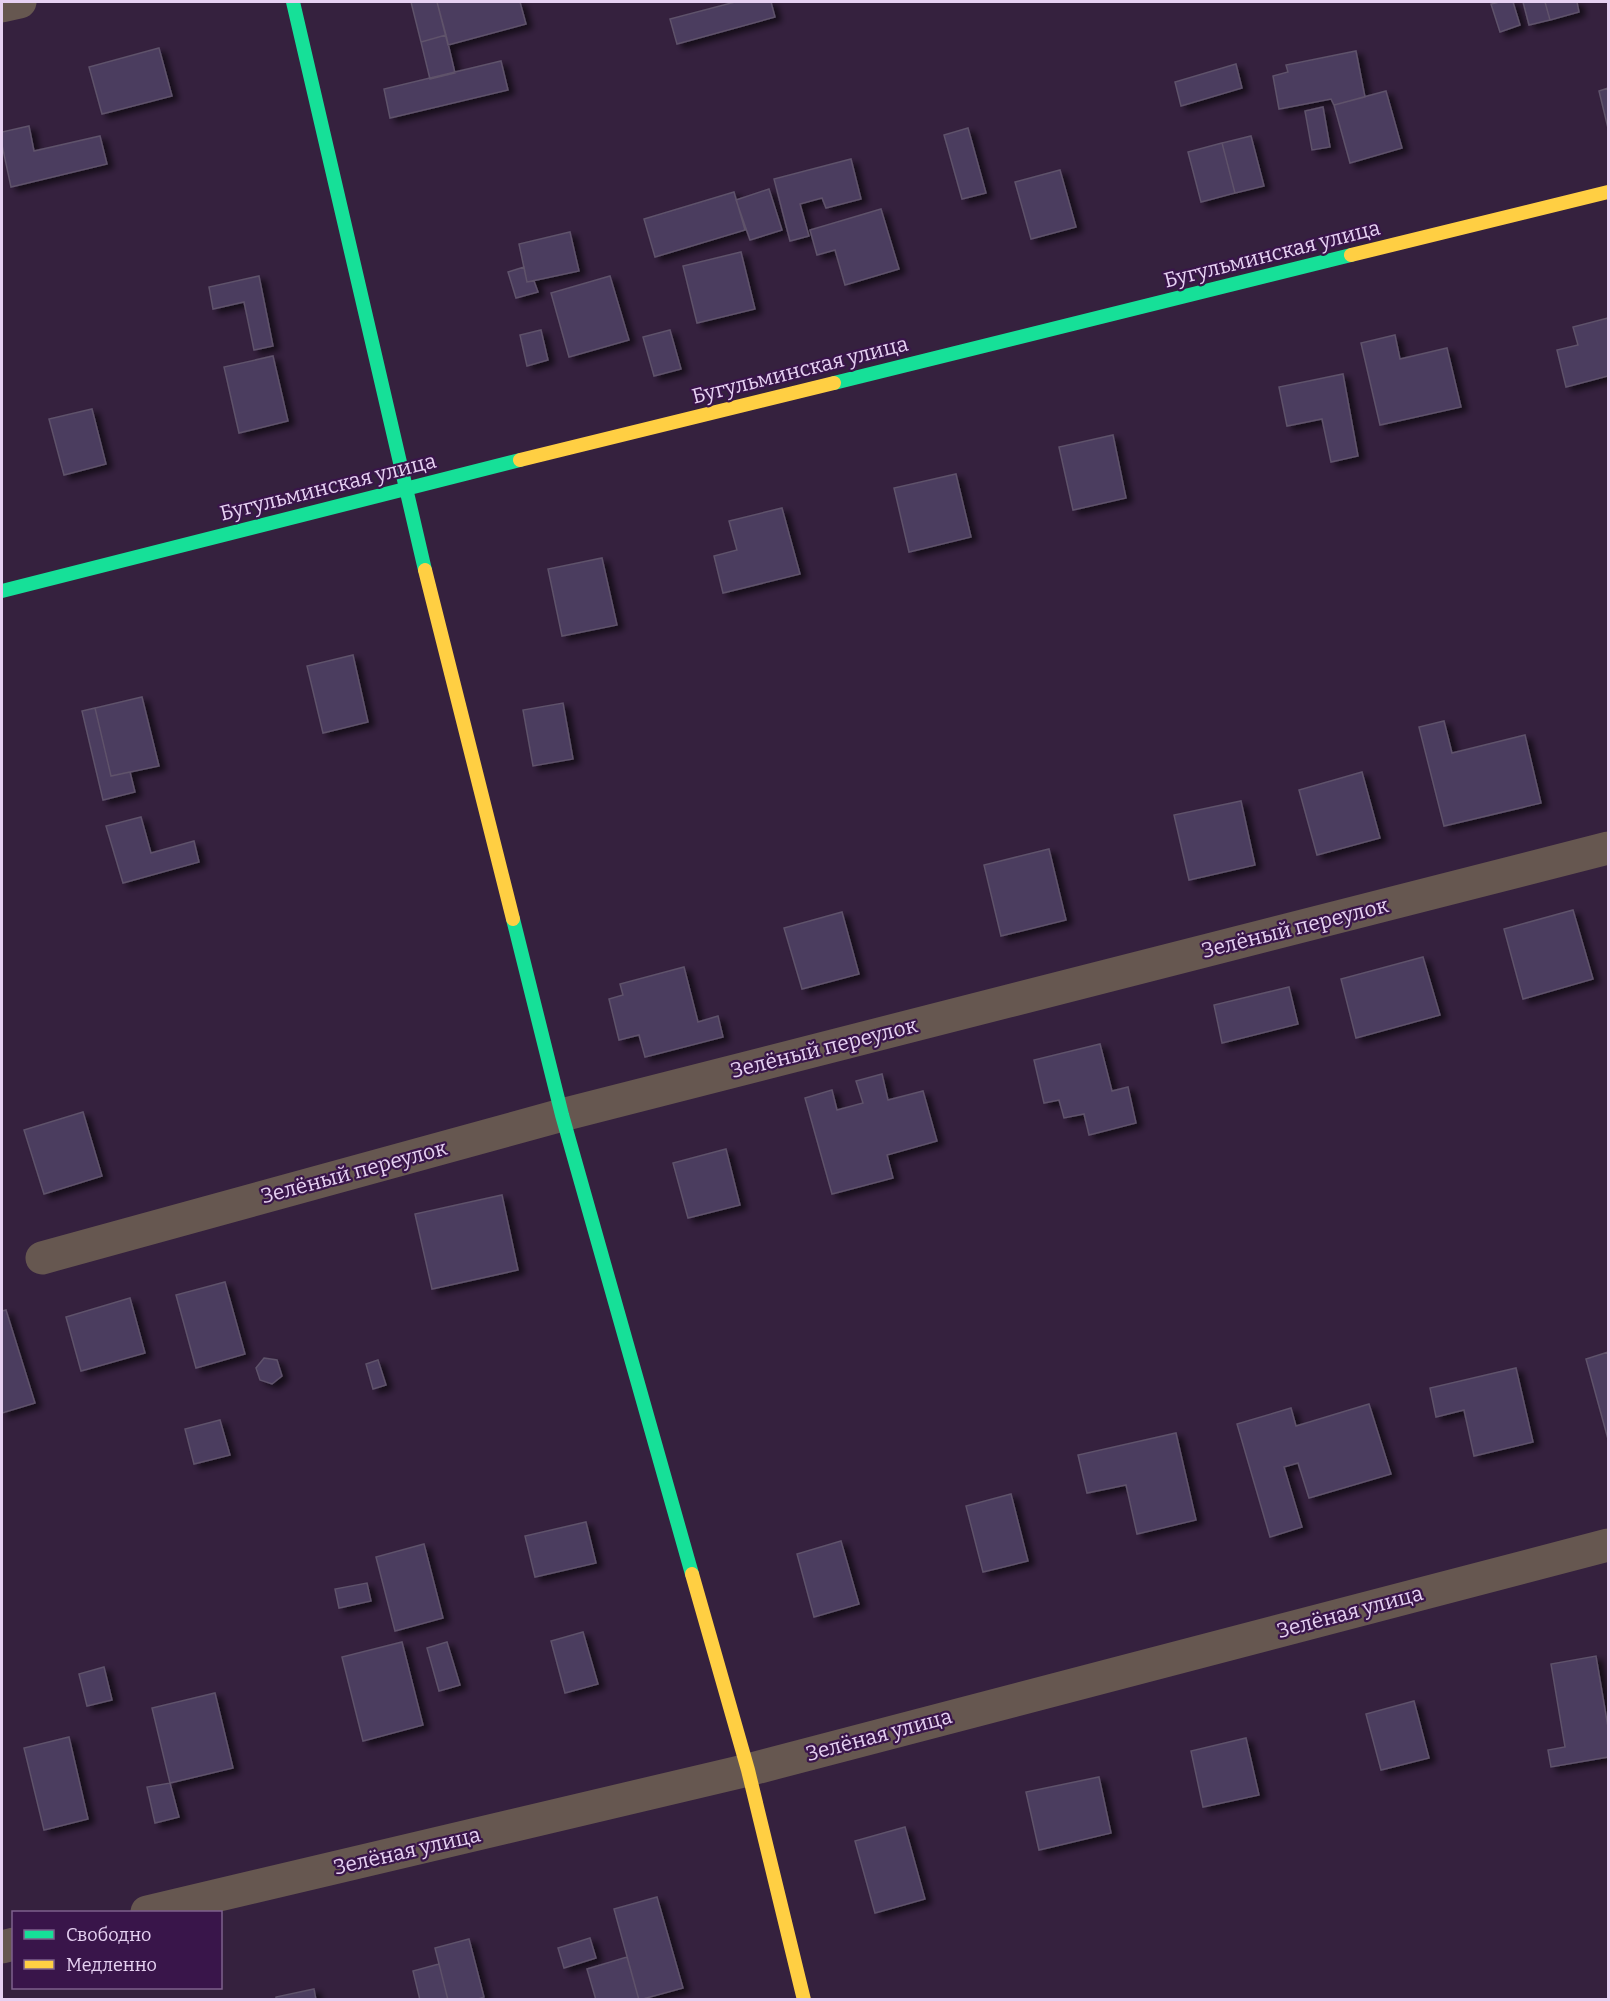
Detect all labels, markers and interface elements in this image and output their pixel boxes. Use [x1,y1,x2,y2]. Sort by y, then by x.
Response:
street label: Бугульминская улица [1161,214,1383,293]
street label: Бугульминская улица [689,330,911,409]
street label: Бугульминская улица [217,447,439,526]
street label: Зелёный переулок [1199,892,1392,964]
street label: Зелёный переулок [728,1012,921,1084]
street label: Зелёный переулок [258,1134,451,1209]
street label: Зелёная улица [1274,1580,1426,1644]
street label: Зелёная улица [803,1703,955,1767]
street label: Зелёная улица [331,1821,484,1881]
legend [12,1911,222,1989]
text: Свободно [66,1924,151,1946]
text: Медленно [66,1954,157,1976]

